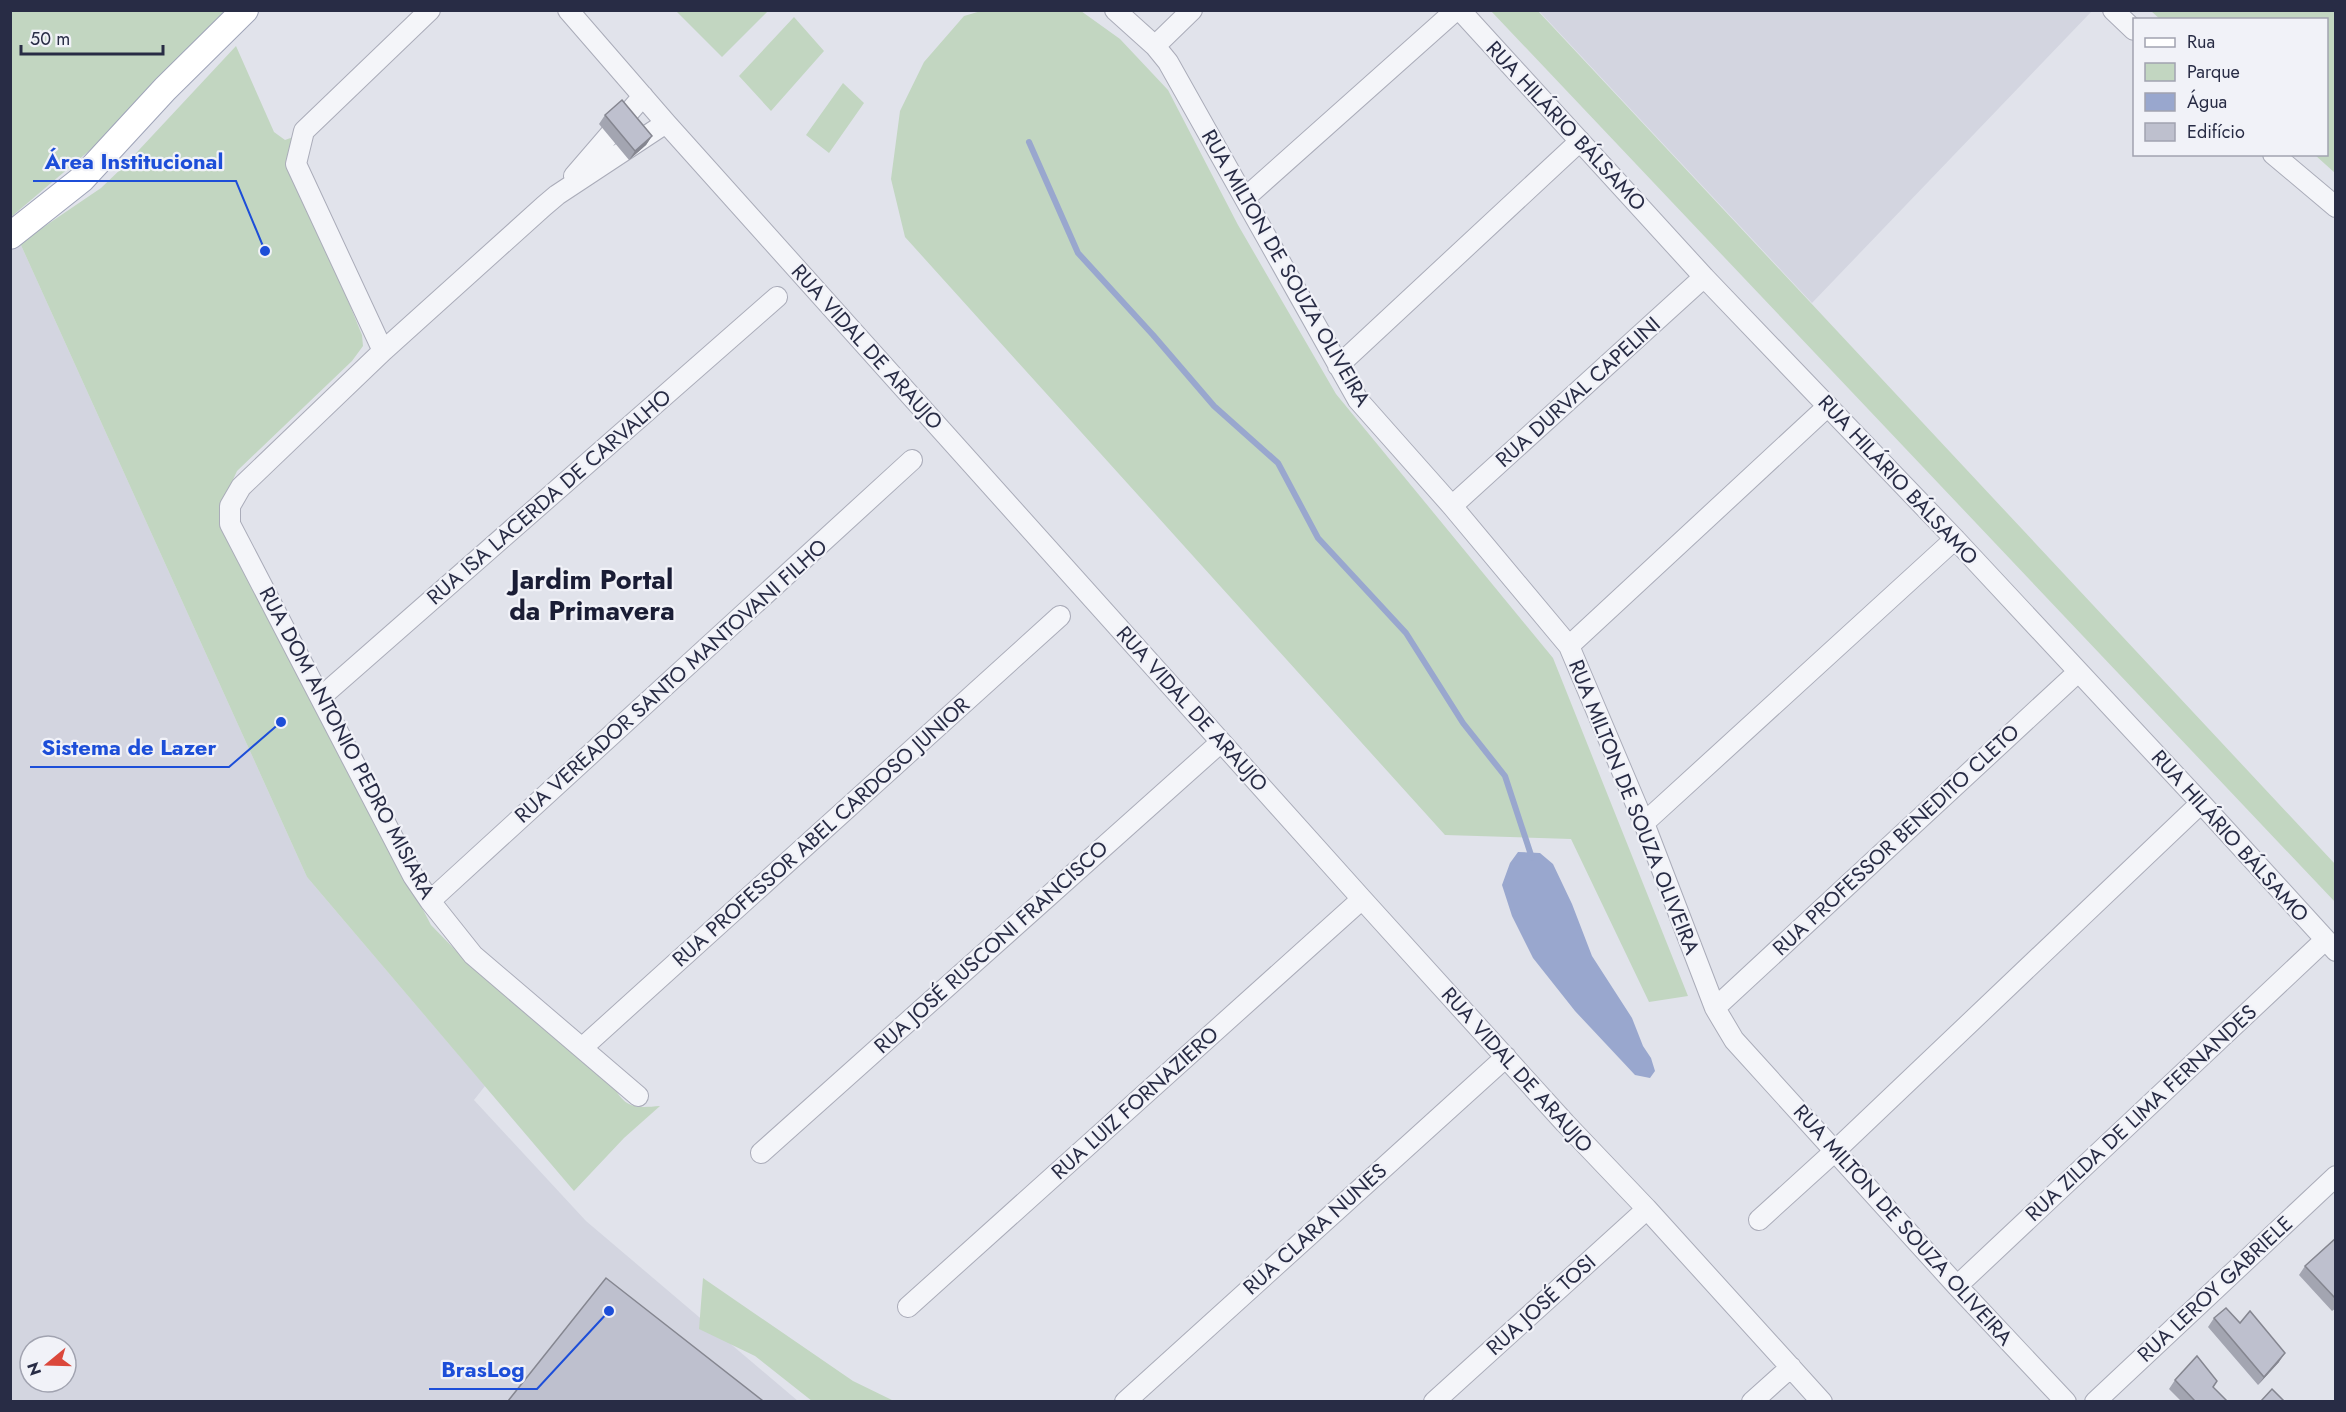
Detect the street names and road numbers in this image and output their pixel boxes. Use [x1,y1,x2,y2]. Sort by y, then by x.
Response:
street label: RUA HILÁRIO BÁLSAMO [1479,34,1653,218]
street label: RUA MILTON DE SOUZA OLIVEIRA [1194,124,1378,412]
street label: RUA VIDAL DE ARAUJO [784,258,950,436]
street label: RUA DURVAL CAPELINI [1489,310,1667,474]
street label: RUA ISA LACERDA DE CARVALHO [420,382,678,612]
street label: RUA HILÁRIO BÁLSAMO [1811,388,1985,572]
street label: RUA VEREADOR SANTO MANTOVANI FILHO [508,532,834,830]
street label: RUA DOM ANTONIO PEDRO MISIARA [252,582,442,904]
street label: RUA VIDAL DE ARAUJO [1109,620,1275,798]
street label: RUA MILTON DE SOUZA OLIVEIRA [1561,655,1707,959]
street label: RUA PROFESSOR ABEL CARDOSO JUNIOR [666,690,976,974]
street label: RUA PROFESSOR BENEDITO CLETO [1766,717,2026,963]
street label: RUA HILÁRIO BÁLSAMO [2144,743,2316,929]
street label: RUA JOSÉ RUSCONI FRANCISCO [867,834,1115,1060]
street label: RUA VIDAL DE ARAUJO [1434,981,1600,1159]
street label: RUA ZILDA DE LIMA FERNANDES [2019,998,2263,1228]
street label: RUA LUIZ FORNAZIERO [1045,1020,1225,1186]
street label: RUA MILTON DE SOUZA OLIVEIRA [1786,1098,2020,1352]
street label: RUA CLARA NUNES [1237,1156,1393,1302]
street label: RUA LEROY GABRIELE [2131,1209,2299,1369]
street label: RUA JOSÉ TOSI [1480,1248,1602,1362]

